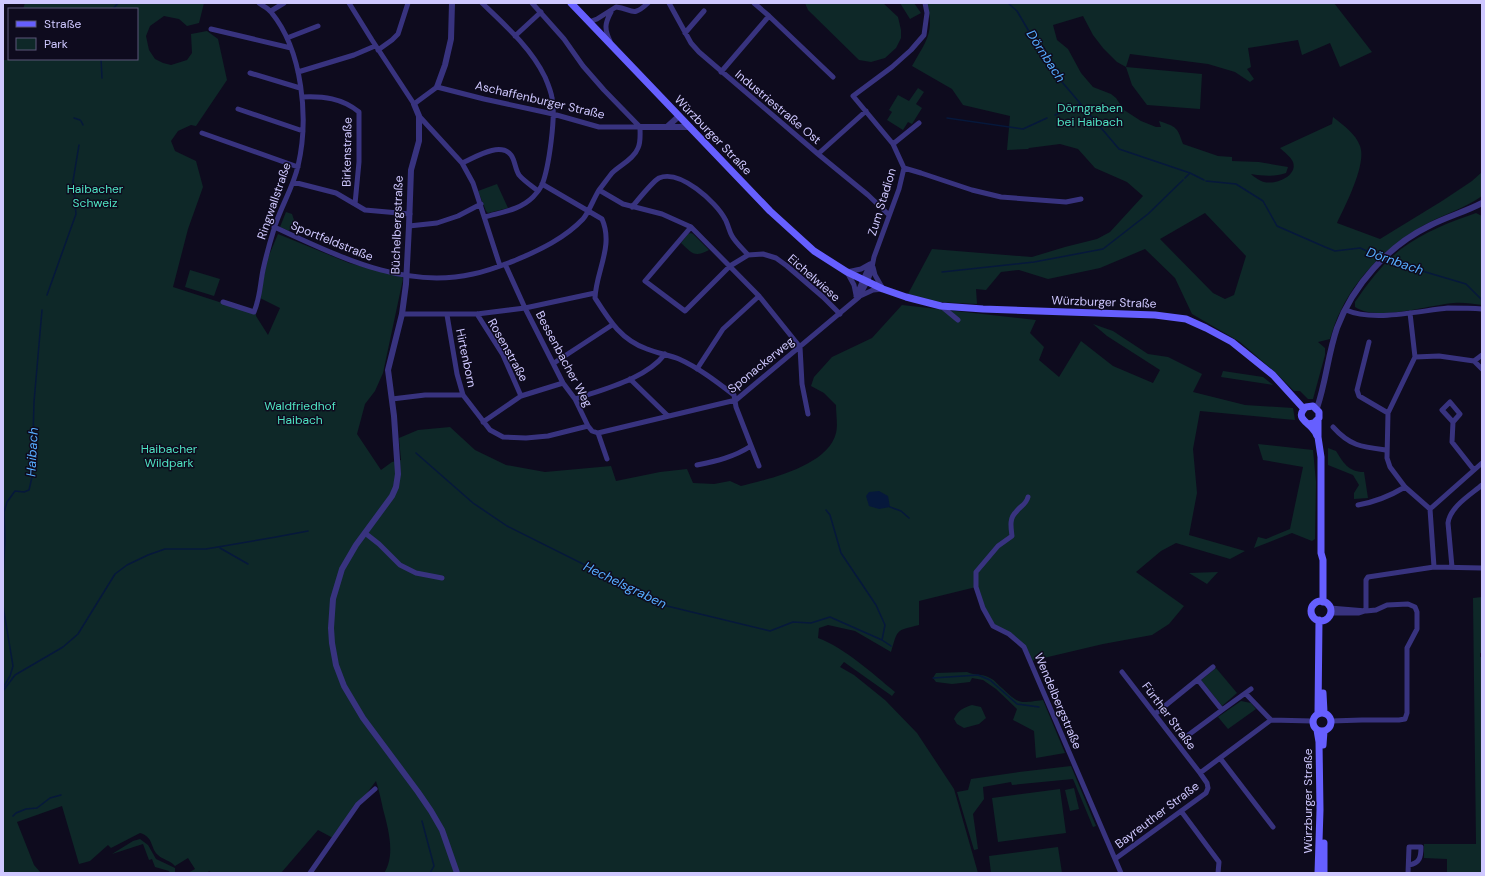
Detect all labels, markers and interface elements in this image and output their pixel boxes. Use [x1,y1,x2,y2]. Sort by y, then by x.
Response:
legend [8,8,138,60]
text: Straße [44,16,81,32]
water label: Dörnbach [1023,27,1069,85]
text: Park [44,36,68,52]
street label: Industriestraße Ost [732,66,825,148]
street label: Aschaffenburger Straße [474,77,607,123]
street label: Würzburger Straße [671,92,755,178]
park label: Dörngraben bei Haibach [1057,100,1123,130]
street label: Birkenstraße [338,117,356,187]
street label: Ringwallstraße [253,160,295,242]
street label: Zum Stadion [864,166,900,238]
street label: Büchelbergstraße [387,175,407,275]
park label: Haibacher Schweiz [67,181,124,211]
street label: Sportfeldstraße [288,217,376,265]
water label: Dörnbach [1364,243,1426,279]
street label: Eichelwiese [784,251,844,305]
street label: Würzburger Straße [1051,292,1157,312]
street label: Bessenbacher Weg [532,308,596,410]
street label: Rosenstraße [484,316,532,384]
street label: Hirtenborn [452,327,480,389]
street label: Sponackerweg [724,333,798,397]
park label: Waldfriedhof Haibach [264,398,336,428]
water label: Haibach [22,427,42,477]
park label: Haibacher Wildpark [141,441,198,471]
water label: Hechelsgraben [581,558,669,612]
street label: Wendelbergstraße [1031,650,1086,752]
street label: Fürther Straße [1138,679,1200,753]
street label: Würzburger Straße [1300,748,1316,854]
street label: Bayreuther Straße [1112,778,1202,852]

